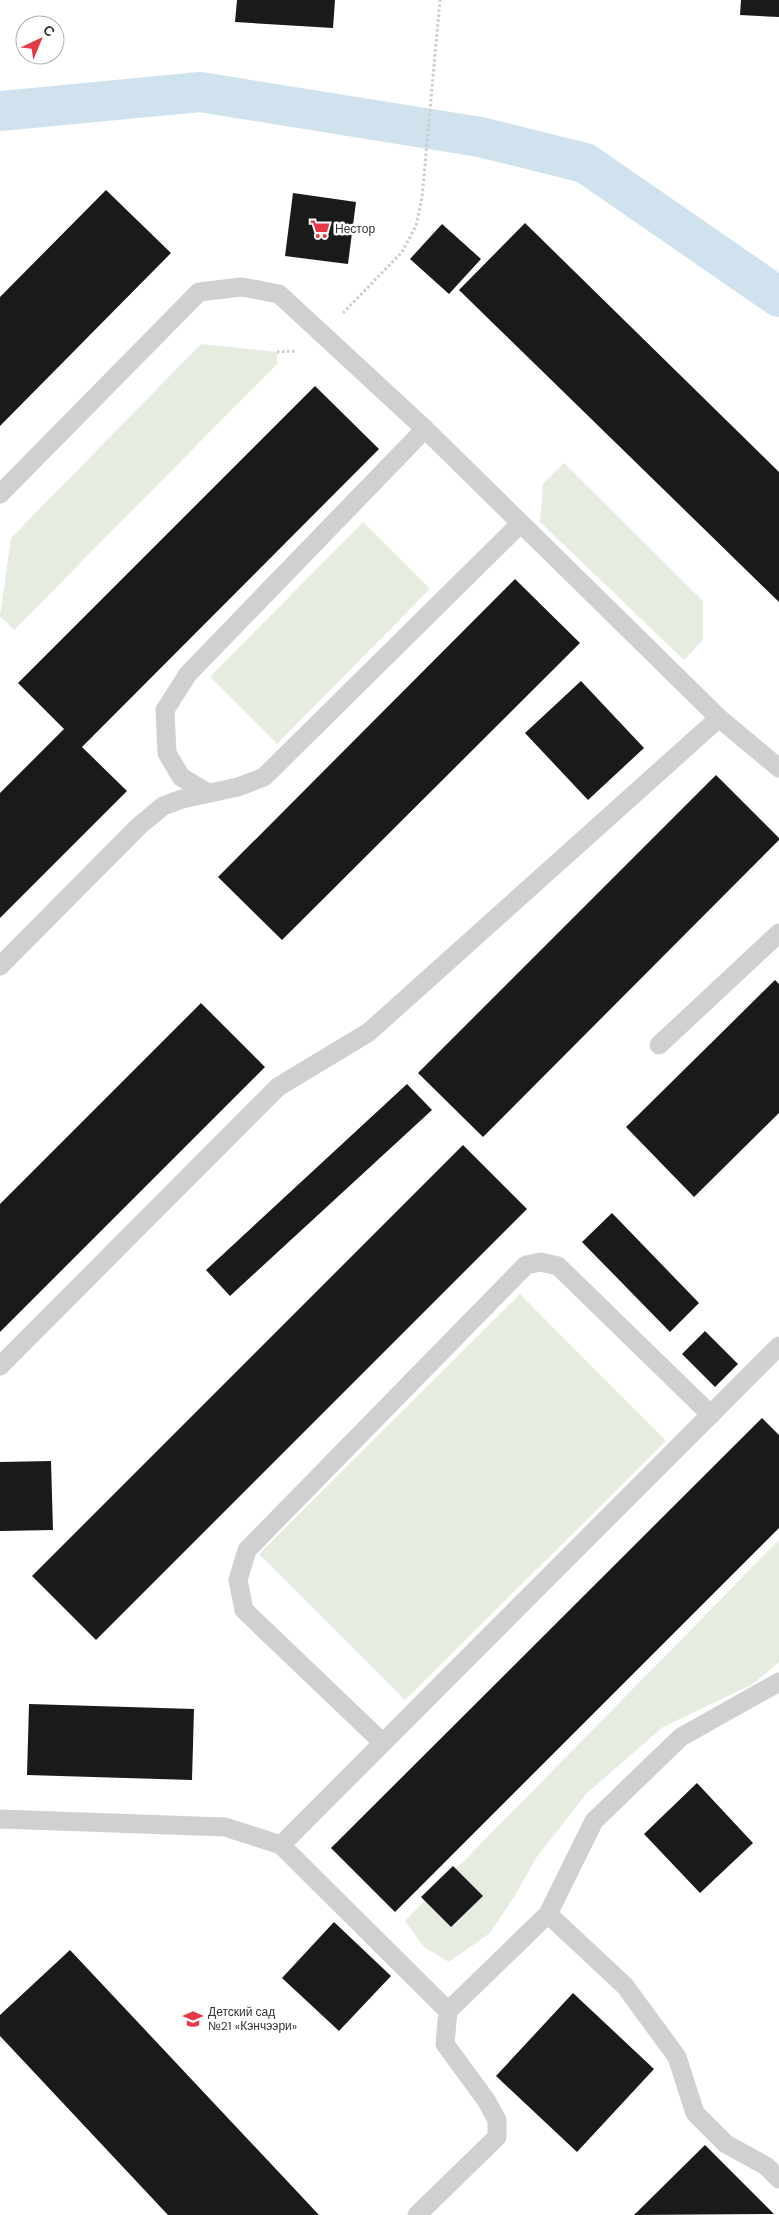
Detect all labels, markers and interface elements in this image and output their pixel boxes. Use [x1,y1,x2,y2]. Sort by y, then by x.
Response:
north arrow [15,15,65,65]
text: С [39,21,59,41]
supermarket icon: Нестор [309,218,331,240]
place label: Нестор [335,221,375,237]
place label: Детский сад №21 «Кэнчээри» [208,2004,297,2034]
school or university icon: Детский сад №21 «Кэнчээри» [182,2008,204,2030]

